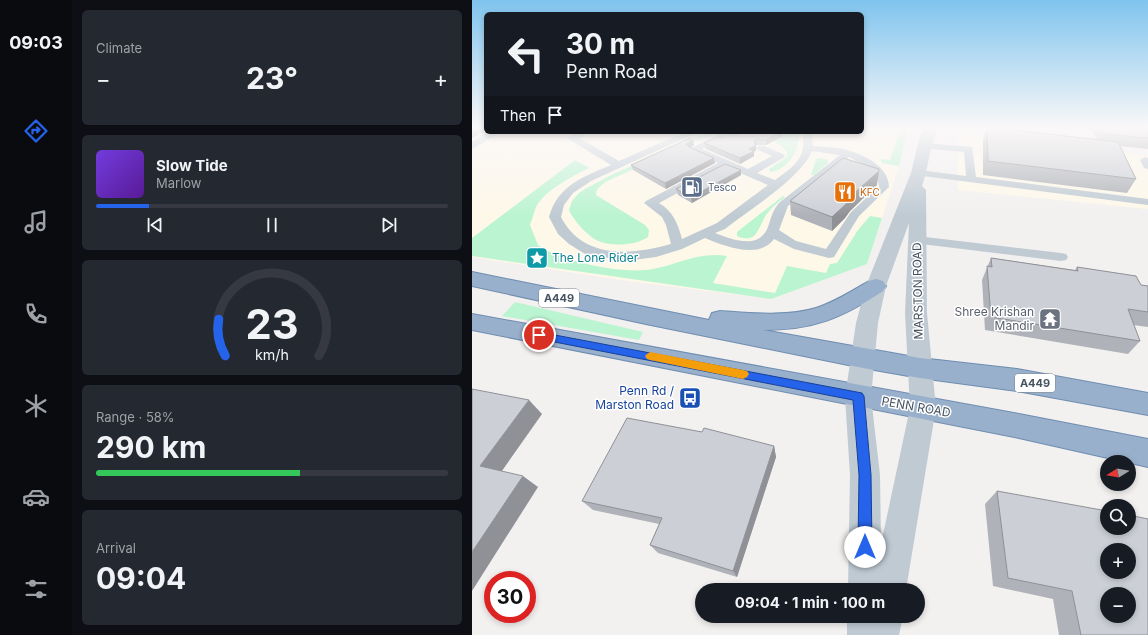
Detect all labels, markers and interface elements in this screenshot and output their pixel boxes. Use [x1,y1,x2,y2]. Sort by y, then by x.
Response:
text: 30 m [566,27,635,61]
icon: left [500,28,552,80]
text: 09:03 [9,32,63,53]
text: Climate [96,40,142,56]
text: 23° [246,60,298,96]
text: Penn Road [566,61,658,82]
text: − [96,66,111,92]
text: + [433,66,448,92]
icon: arrive [544,104,566,126]
text: Then [500,106,536,125]
icon: directions [22,117,50,145]
text: Slow Tide [156,156,228,175]
fuel station icon: Tesco [679,174,705,200]
text: Marlow [156,175,202,191]
restaurant icon: KFC [832,179,858,205]
place label: Tesco [708,181,737,193]
place label: KFC [860,186,880,198]
icon: music [22,208,50,236]
icon: previous [144,214,166,236]
icon: pause [261,214,283,236]
icon: next [378,214,400,236]
street label: MARSTON ROAD [909,242,926,340]
place icon: The Lone Rider [524,245,550,271]
place label: The Lone Rider [552,250,639,265]
road number: A449 [539,289,579,307]
text: 23 [245,298,299,348]
icon: phone [22,300,50,328]
place label: Shree Krishan Mandir [955,304,1034,333]
temple icon: Shree Krishan Mandir [1037,306,1063,332]
pin [522,318,556,352]
icon: arrive [528,324,550,346]
text: km/h [255,345,289,362]
road number: A449 [1015,374,1055,392]
place label: Penn Rd / Marston Road [595,383,675,412]
bus stop icon: Penn Rd / Marston Road [677,385,703,411]
icon: climate [22,392,50,420]
street label: PENN ROAD [880,393,952,420]
text: Range · 58% [96,409,175,425]
text: 290 km [96,429,207,465]
north arrow [1100,455,1136,491]
map controls [1100,455,1136,623]
icon: car [22,483,50,511]
button: search [1100,499,1136,535]
position arrow [844,526,886,568]
text: Arrival [96,540,136,556]
button: + [1100,543,1136,579]
text: 09:04 [96,560,186,596]
speed limit sign: 30 [484,571,536,623]
icon: filters [22,575,50,603]
button: − [1100,587,1136,623]
text: 09:04 · 1 min · 100 m [735,593,885,612]

